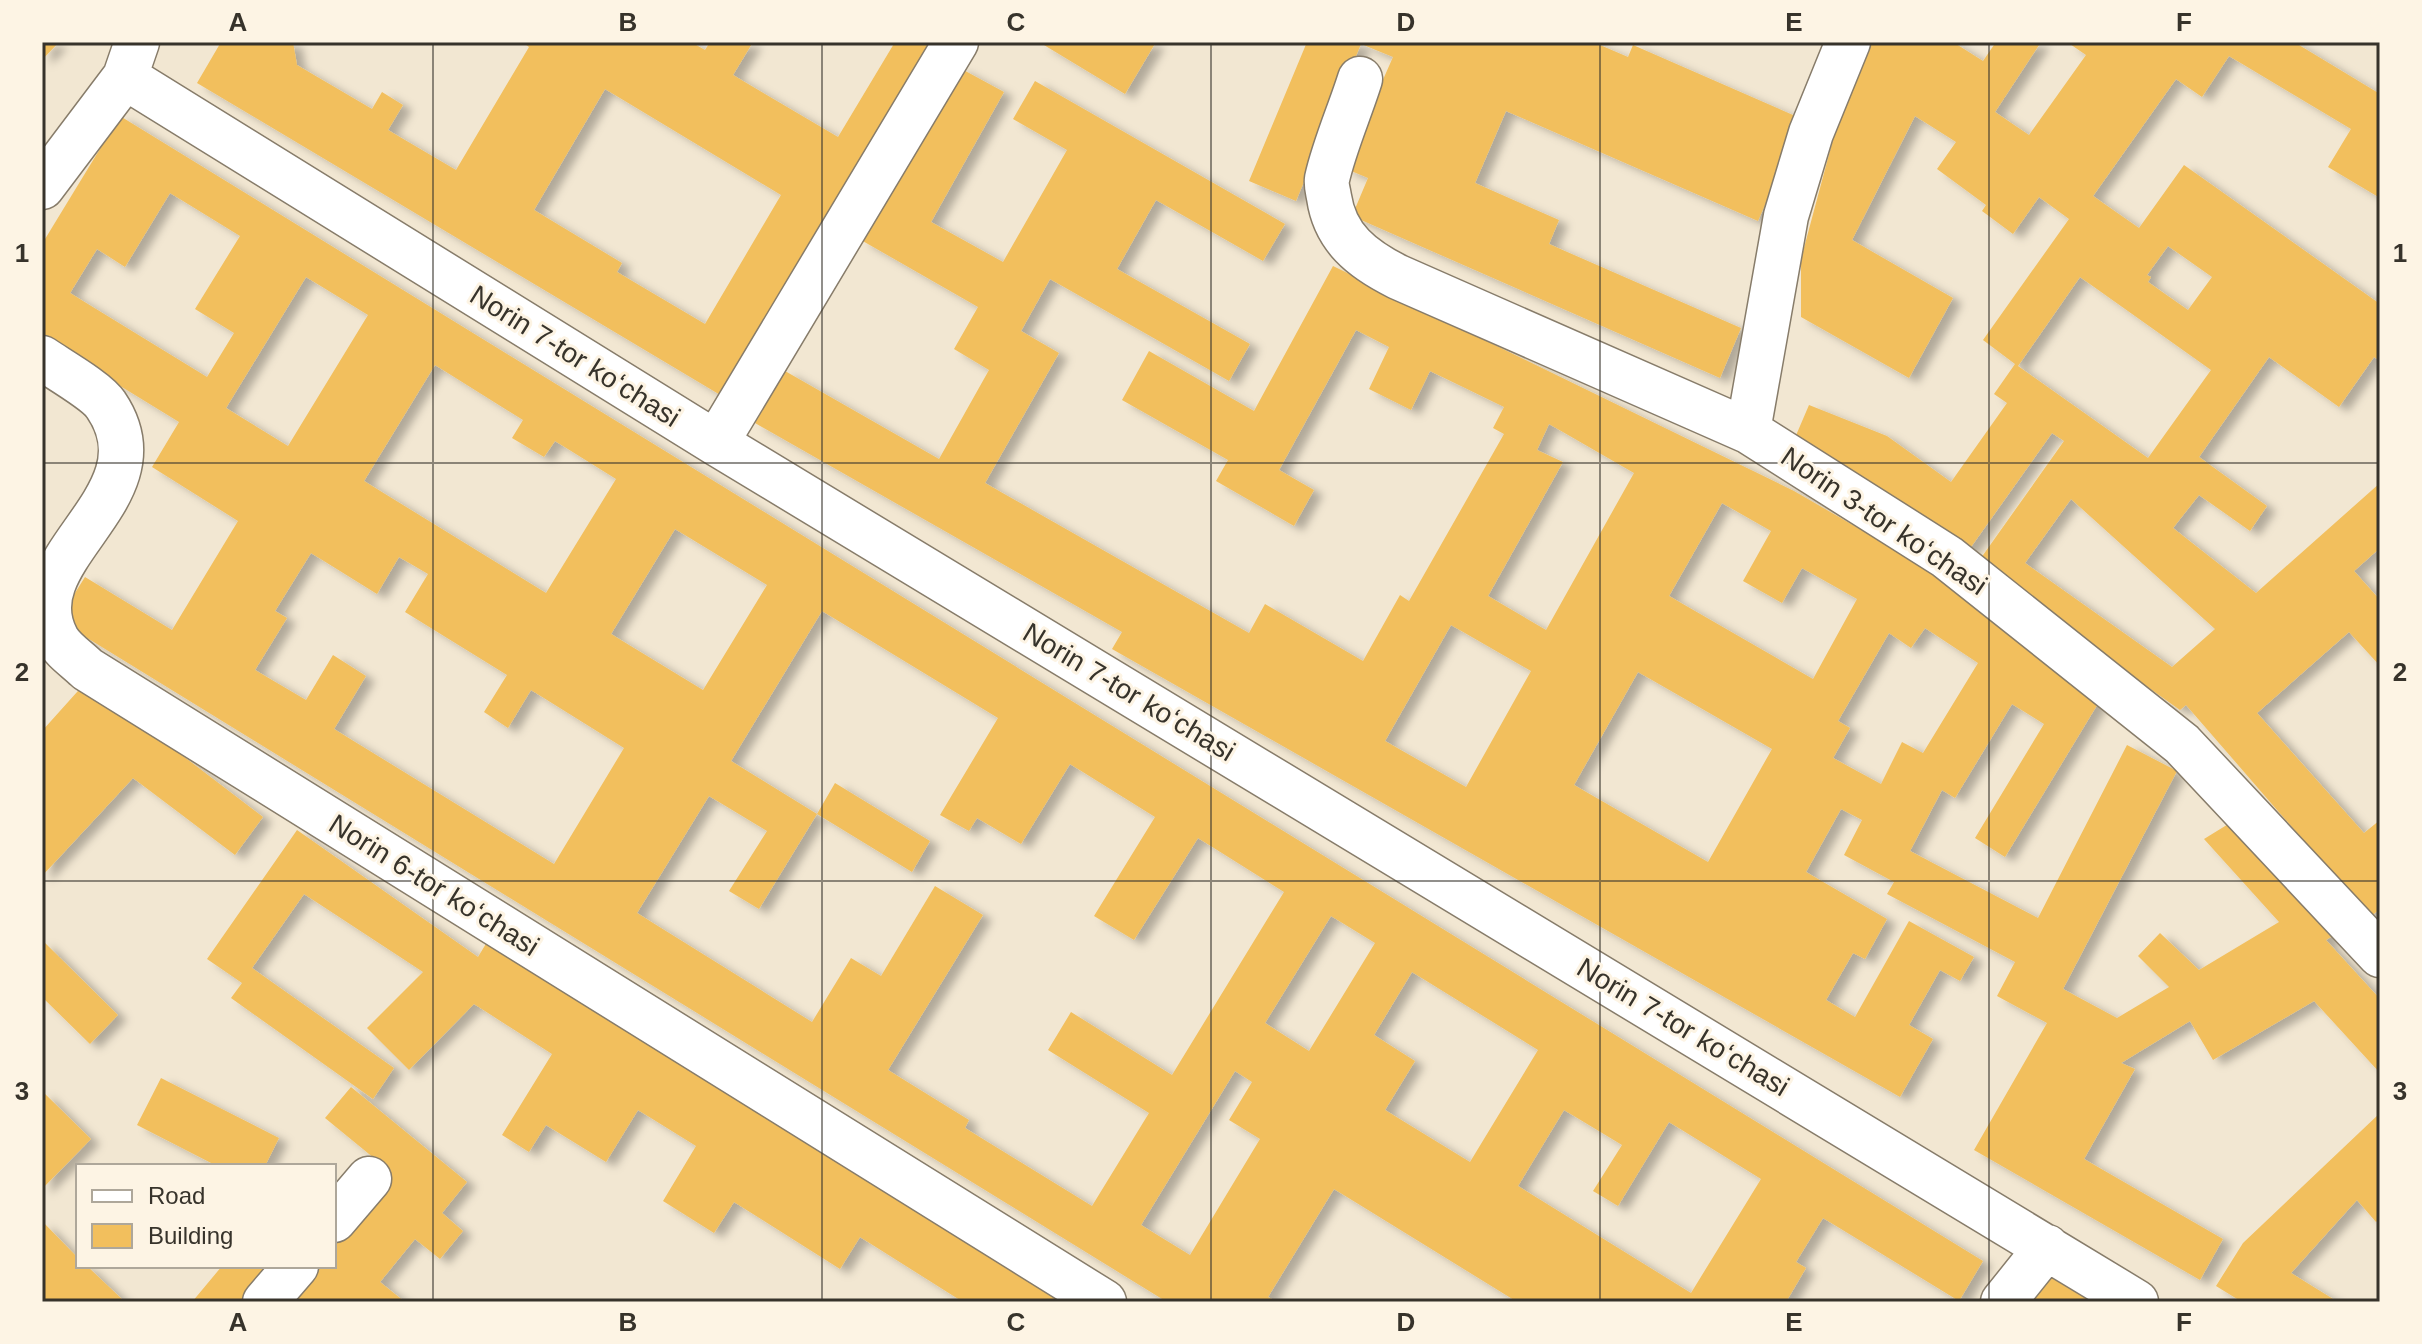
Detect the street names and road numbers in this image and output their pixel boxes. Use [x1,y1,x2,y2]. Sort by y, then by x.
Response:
street label: Norin 7-tor koʻchasi [465,279,685,433]
street label: Norin 3-tor koʻchasi [1775,441,1993,601]
street label: Norin 7-tor koʻchasi [1018,617,1240,767]
street label: Norin 6-tor koʻchasi [324,808,544,962]
street label: Norin 7-tor koʻchasi [1572,952,1794,1102]

